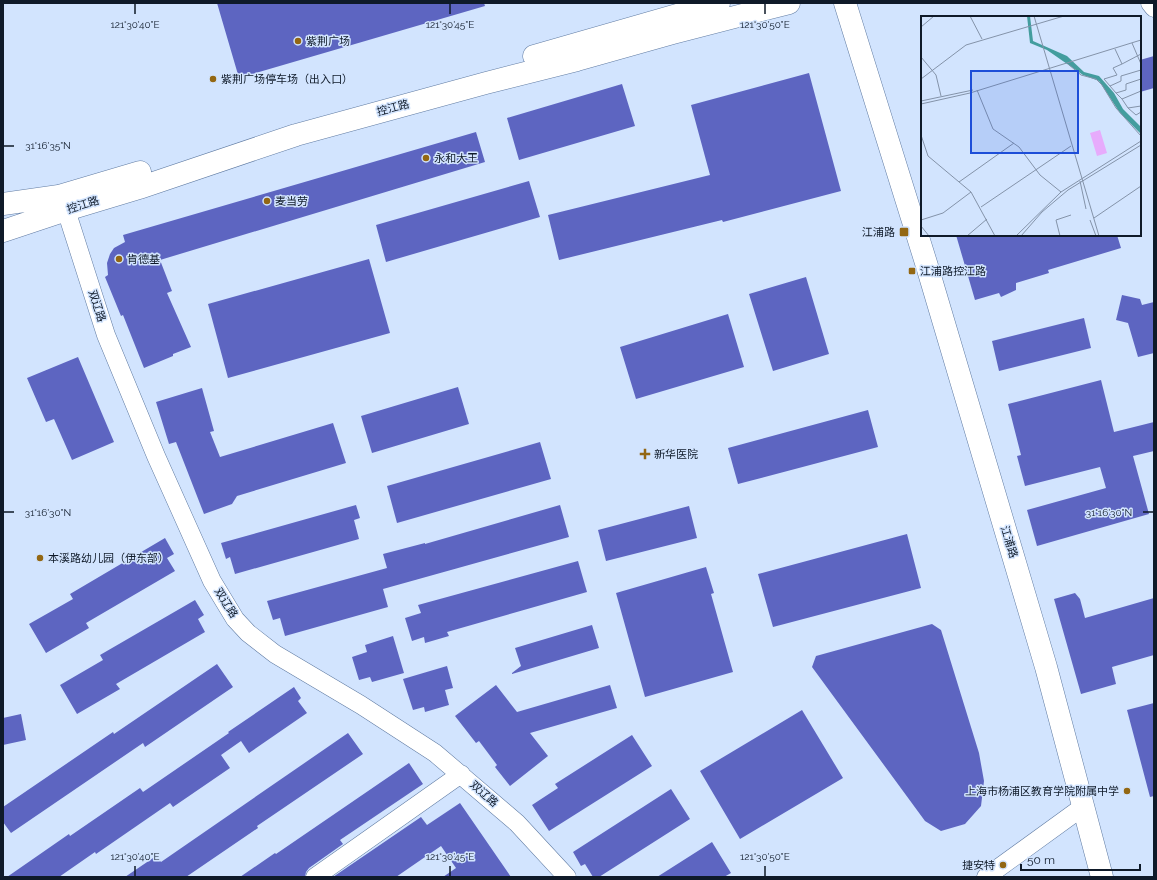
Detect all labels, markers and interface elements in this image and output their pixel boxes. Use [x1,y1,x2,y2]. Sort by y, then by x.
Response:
inset map [921,16,1141,236]
text: 121°30'40"E [110,19,160,30]
text: 121°30'45"E [426,19,474,30]
text: 121°30'50"E [740,19,790,30]
place label: 紫荆广场 [306,35,350,48]
marker: 紫荆广场 [293,36,303,46]
place label: 紫荆广场停车场（出入口） [221,73,353,86]
marker: 紫荆广场停车场（出入口） [208,74,218,84]
street label: 控江路 [375,97,411,119]
text: 31°16'35"N [25,140,71,151]
place label: 永和大王 [434,152,478,165]
marker: 永和大王 [421,153,431,163]
street label: 控江路 [65,194,101,216]
place label: 麦当劳 [275,195,308,208]
marker: 麦当劳 [262,196,272,206]
place label: 江浦路 [862,226,895,239]
marker: 江浦路 [898,226,910,238]
place label: 肯德基 [127,253,160,266]
marker: 肯德基 [114,254,124,264]
place label: 江浦路控江路 [920,265,986,278]
marker: 江浦路控江路 [907,266,917,276]
street label: 双辽路 [86,288,108,324]
marker: 新华医院 [639,448,651,460]
place label: 新华医院 [654,448,698,461]
text: 31°16'30"N [25,507,71,518]
text: 31°16'30"N [1086,507,1132,518]
street label: 江浦路 [998,524,1020,560]
place label: 本溪路幼儿园（伊东部） [48,552,169,565]
marker: 本溪路幼儿园（伊东部） [35,553,45,563]
street label: 双辽路 [212,586,240,620]
street label: 双辽路 [467,778,501,810]
place label: 上海市杨浦区教育学院附属中学 [965,785,1119,798]
marker: 上海市杨浦区教育学院附属中学 [1122,786,1132,796]
scale bar [1021,846,1140,872]
text: 121°30'40"E [110,851,160,862]
text: 121°30'45"E [426,851,474,862]
text: 121°30'50"E [740,851,790,862]
text: 50 m [1027,853,1055,867]
place label: 捷安特 [962,859,995,872]
marker: 捷安特 [998,860,1008,870]

